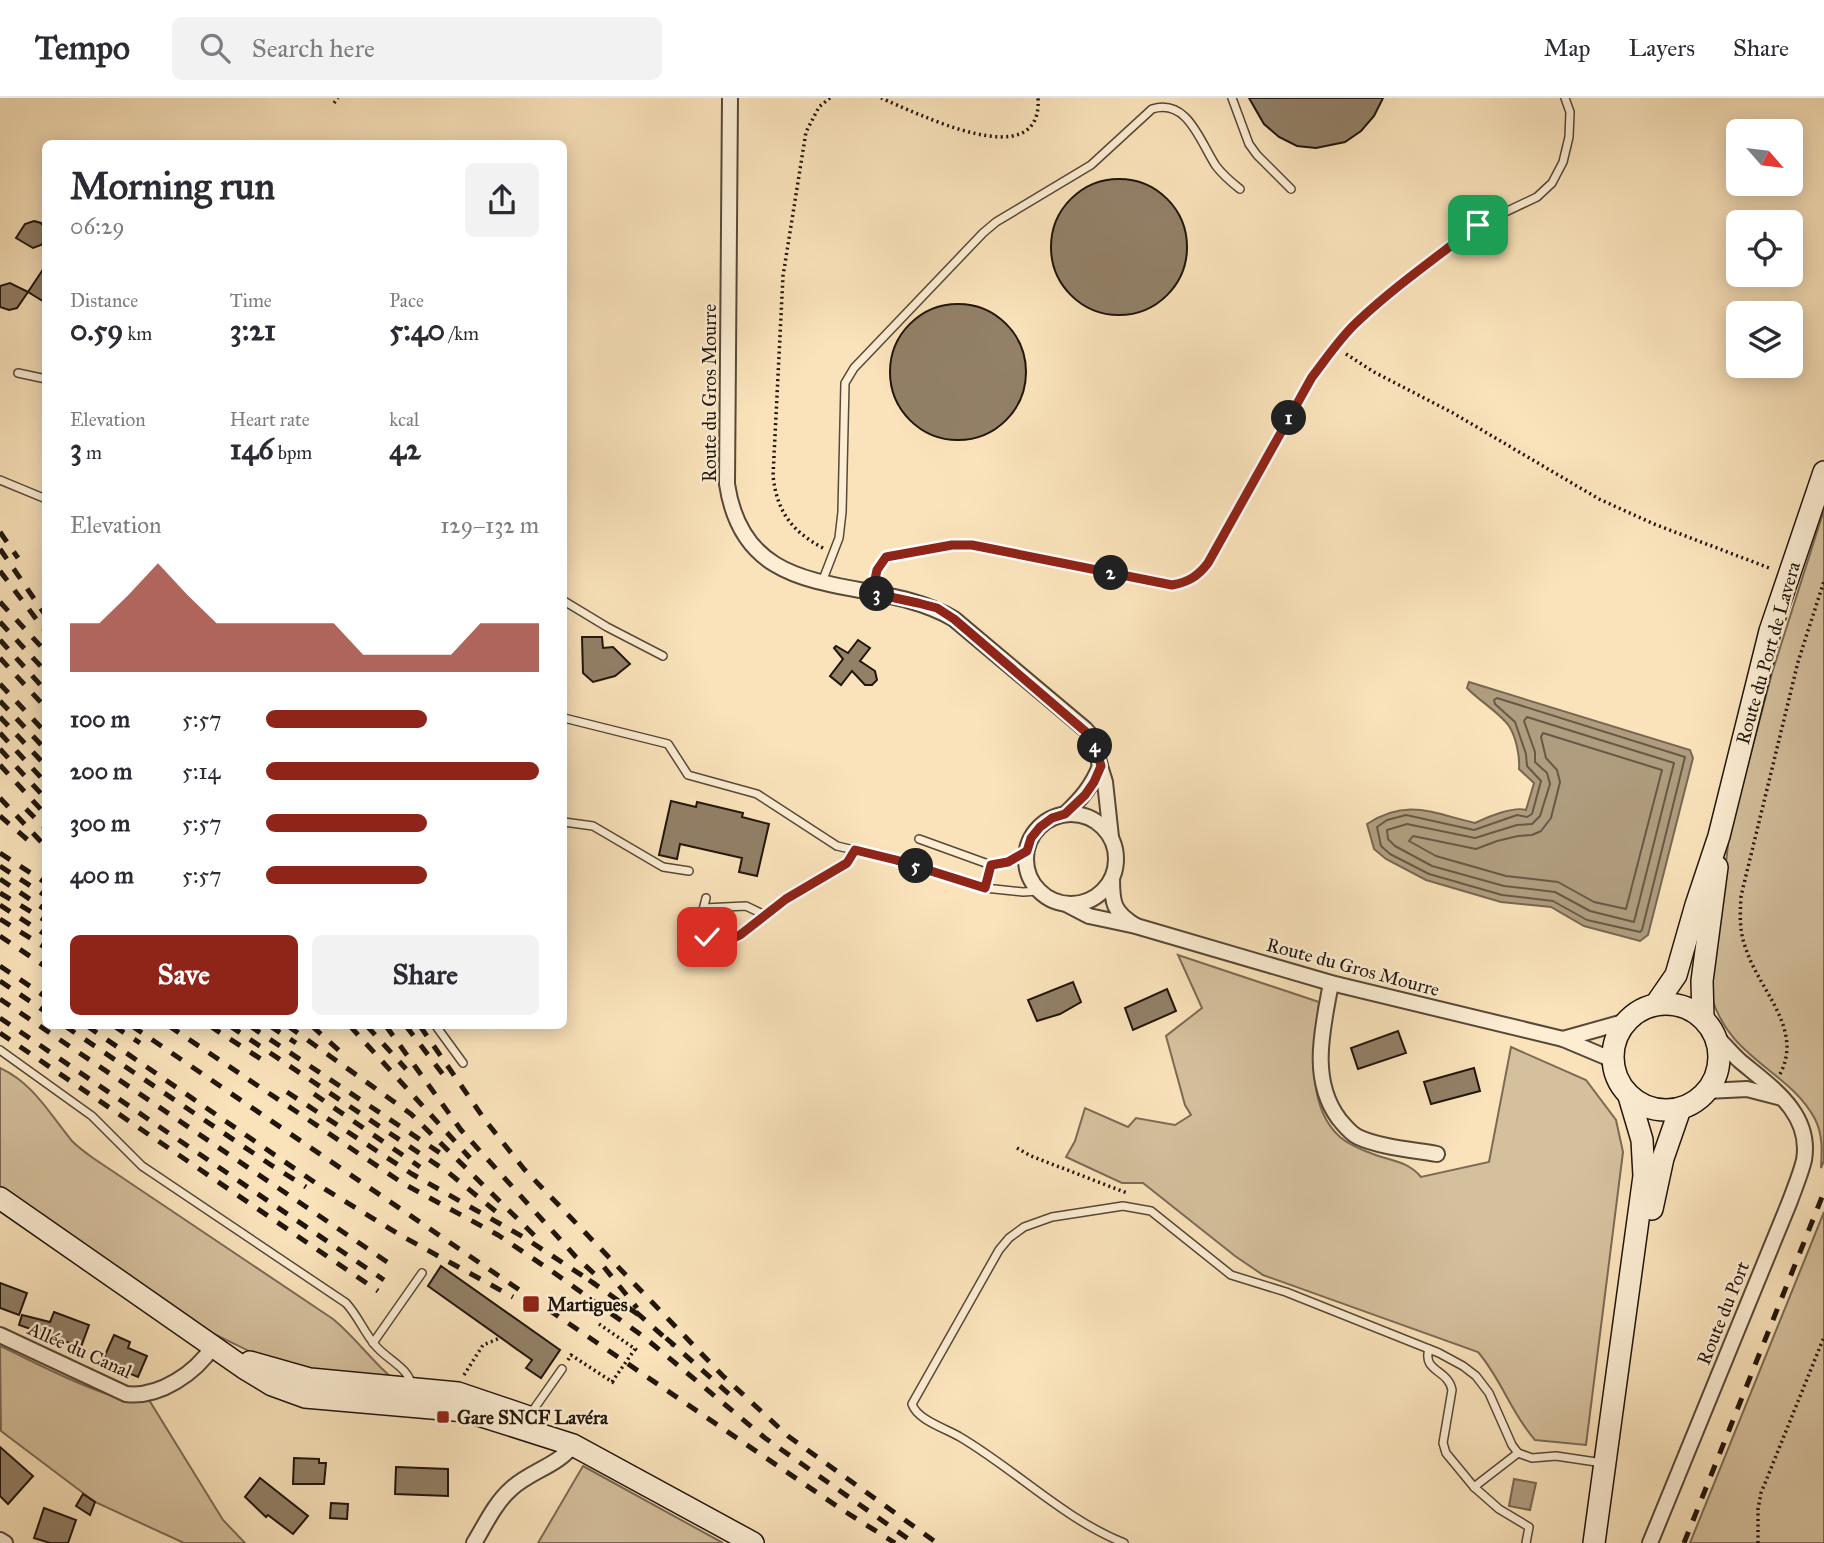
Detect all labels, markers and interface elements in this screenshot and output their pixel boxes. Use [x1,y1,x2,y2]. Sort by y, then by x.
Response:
search box [172,17,662,80]
text: Tempo [35,28,130,68]
icon: search [196,29,234,67]
text: Search here [252,32,375,64]
text: Map [1544,33,1591,63]
text: Layers [1629,33,1695,63]
text: Share [1733,33,1789,63]
north arrow [1726,119,1802,196]
map controls [1726,119,1803,378]
text: Morning run [70,163,275,209]
button: share [465,163,539,237]
pin [1448,195,1508,255]
icon: arrive [1459,206,1497,244]
button: locate [1726,210,1803,287]
text: 06:29 [70,212,125,240]
text: Distance [70,289,138,312]
text: Time [230,289,272,312]
text: Pace [389,289,424,312]
button: layers [1726,301,1803,378]
street label: Route du Gros Mourre [698,304,721,482]
text: 0.59 [70,312,123,348]
text: 3:21 [230,312,276,348]
text: 5:40 [389,312,445,348]
text: km [123,322,152,345]
text: /km [445,322,479,345]
pin: 1 [1272,400,1306,436]
text: 1 [1285,406,1292,429]
text: Elevation [70,408,145,431]
text: Heart rate [230,408,310,431]
text: kcal [389,408,419,431]
text: 3 [70,431,82,467]
text: 146 [230,431,274,467]
text: 42 [389,431,421,467]
text: m [82,441,102,464]
text: bpm [274,441,312,464]
text: Elevation [70,511,161,539]
text: 129–132 m [440,511,539,539]
pin: 2 [1094,556,1128,590]
street label: Route du Port de Lavera [1731,558,1805,747]
text: 2 [1106,561,1115,584]
pin: 3 [860,576,894,612]
text: 3 [873,582,880,605]
text: 100 m [70,705,130,733]
text: 5:57 [182,705,221,733]
pin: 4 [1078,728,1112,764]
text: 4 [1089,734,1100,757]
text: 200 m [70,757,132,785]
text: 5:14 [182,757,220,785]
text: 300 m [70,809,130,837]
text: 5:57 [182,809,221,837]
pin: 5 [898,848,934,884]
text: 5 [911,854,920,877]
text: 400 m [70,861,134,889]
text: 5:57 [182,861,221,889]
pin [677,907,737,967]
icon: check [688,918,726,956]
street label: Route du Gros Mourre [1264,933,1442,1001]
button: Save [70,935,298,1015]
button: Share [312,935,539,1015]
street label: Route du Port [1692,1258,1754,1368]
place label: Martigues [547,1293,628,1317]
marker: Martigues [521,1294,541,1314]
street label: Allée du Canal [24,1316,136,1383]
place label: Gare SNCF Lavéra [457,1406,609,1429]
marker: Gare SNCF Lavéra [435,1409,451,1425]

